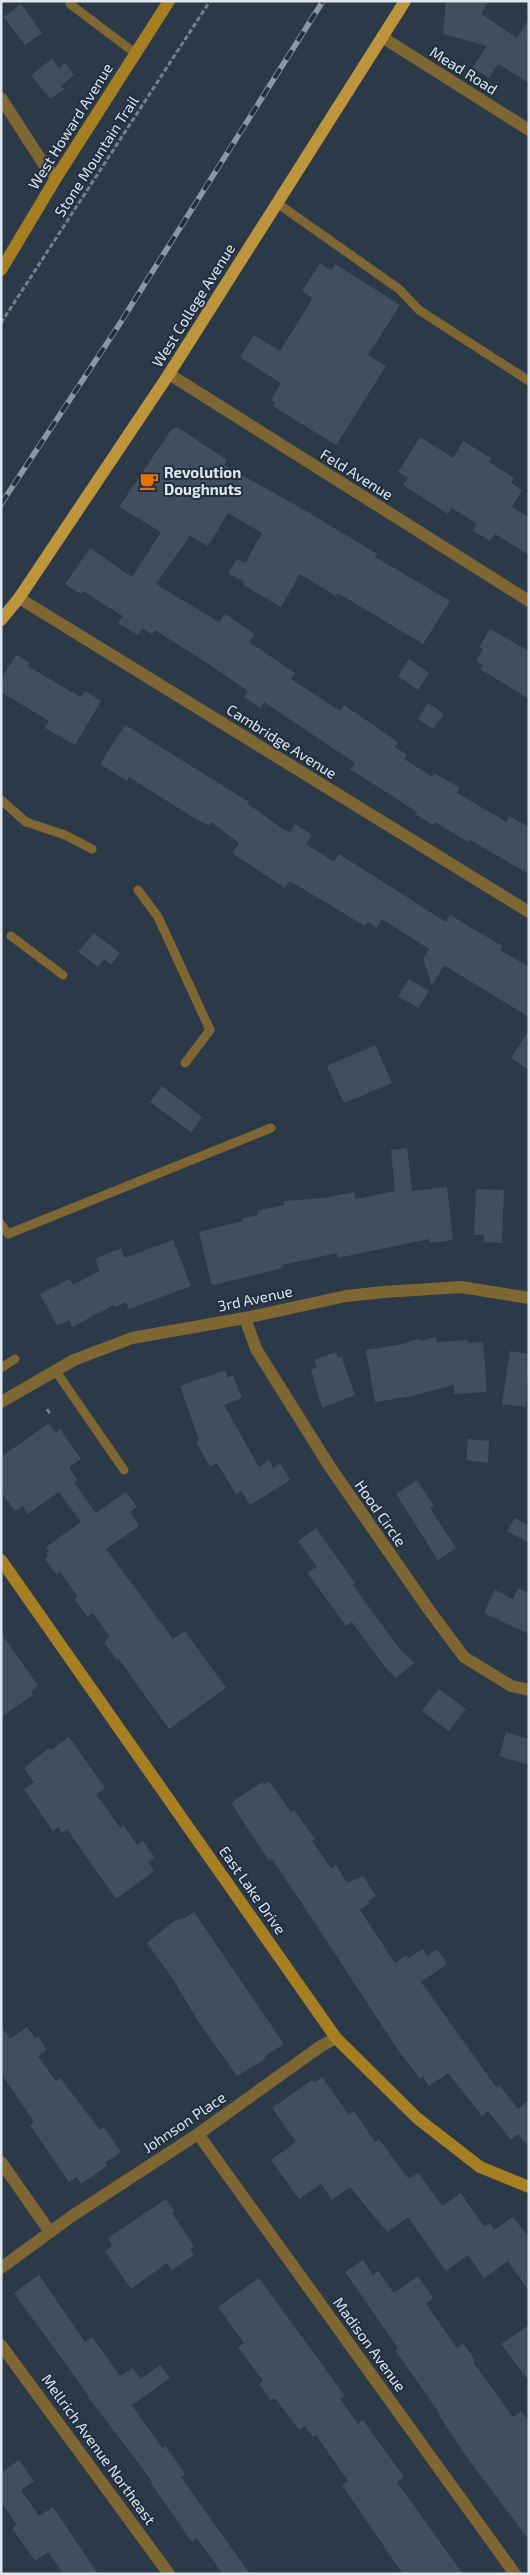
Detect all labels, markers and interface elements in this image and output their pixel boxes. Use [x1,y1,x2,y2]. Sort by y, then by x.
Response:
street label: Mead Road [427,42,501,98]
street label: West Howard Avenue [24,60,116,192]
street label: Stone Mountain Trail [50,92,142,220]
street label: West College Avenue [148,240,238,370]
street label: Feld Avenue [317,445,397,503]
place label: Revolution Doughnuts [164,463,242,498]
cafe icon: Revolution Doughnuts [138,470,160,492]
street label: Cambridge Avenue [224,700,340,782]
street label: 3rd Avenue [216,1281,294,1315]
street label: Hood Circle [352,1476,410,1550]
street label: East Lake Drive [216,1842,290,1938]
street label: Johnson Place [139,2088,229,2156]
street label: Madison Avenue [330,2293,410,2395]
street label: Mellrich Avenue Northeast [38,2370,160,2528]

